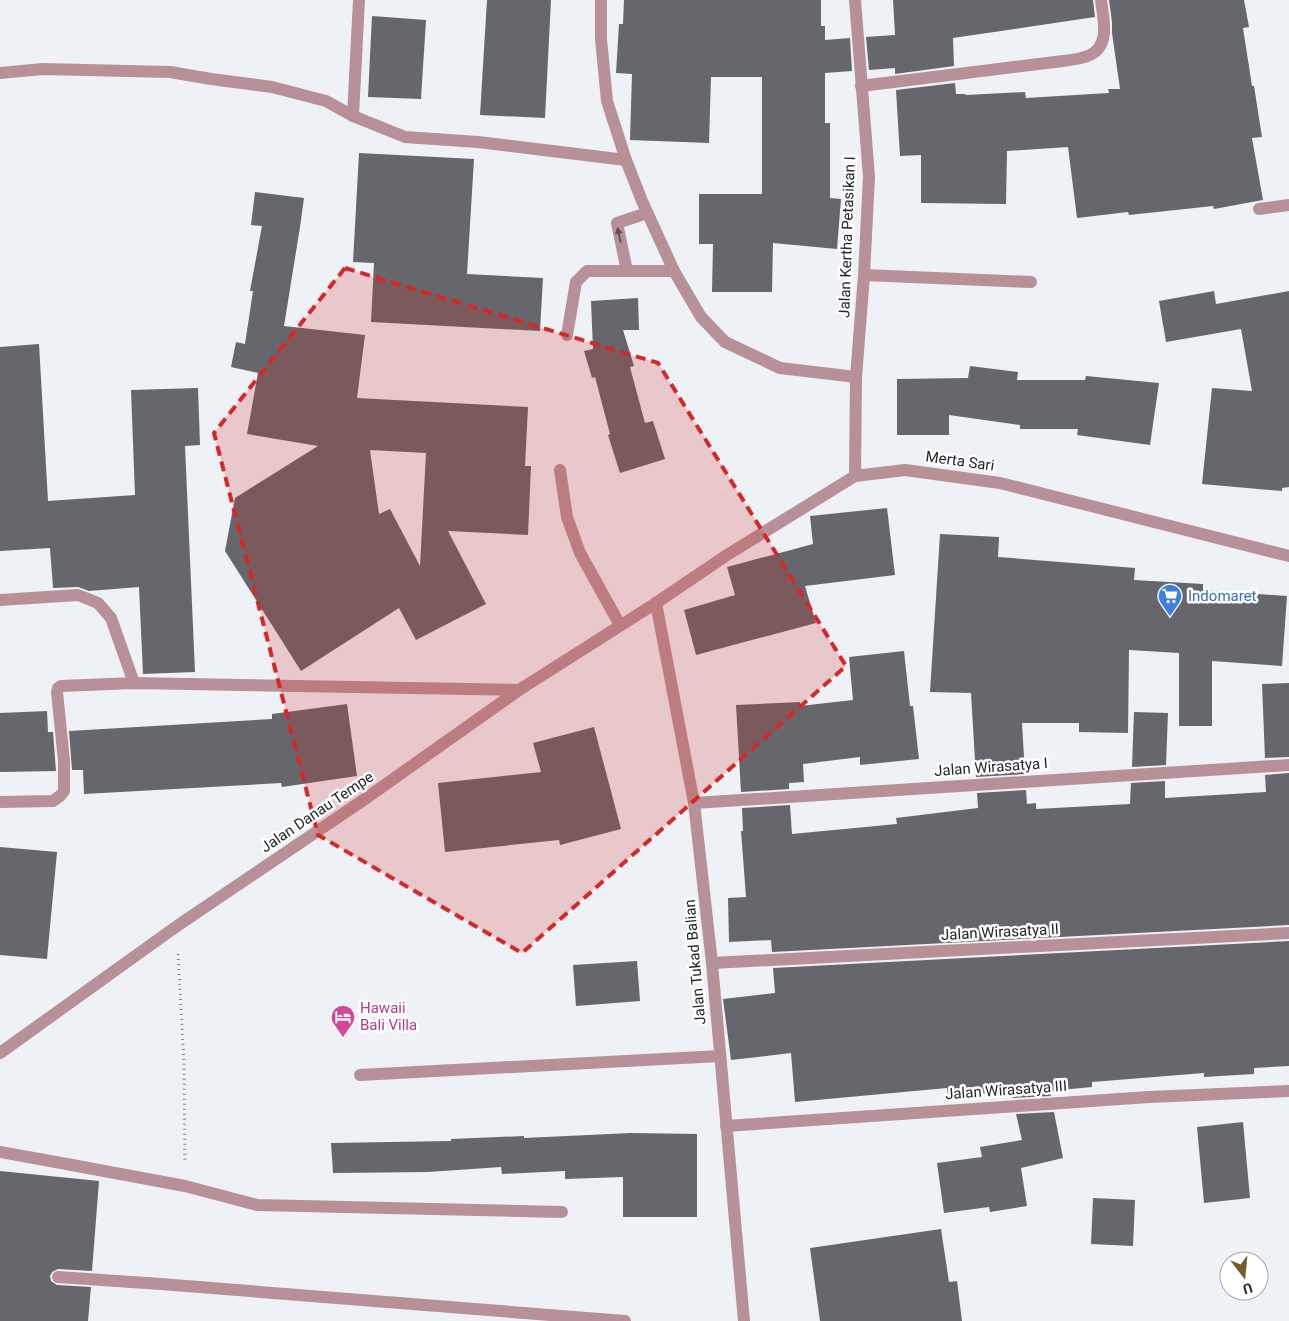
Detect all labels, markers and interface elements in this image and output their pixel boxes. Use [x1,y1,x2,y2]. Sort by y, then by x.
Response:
street label: Jalan Kertha Petasikan I [835,156,859,318]
one-way arrow [615,227,623,242]
street label: Merta Sari [925,447,995,475]
supermarket icon: Indomaret [1157,583,1183,617]
place label: Indomaret [1188,587,1257,605]
street label: Jalan Wirasatya I [934,754,1048,780]
street label: Jalan Danau Tempe [257,768,377,856]
street label: Jalan Tukad Balian [681,899,709,1025]
street label: Jalan Wirasatya II [941,920,1059,944]
place label: Hawaii Bali Villa [360,999,417,1034]
hotel icon: Hawaii Bali Villa [330,1004,356,1038]
street label: Jalan Wirasatya III [944,1077,1068,1103]
north arrow [1219,1251,1269,1301]
text: U [1241,1280,1254,1297]

